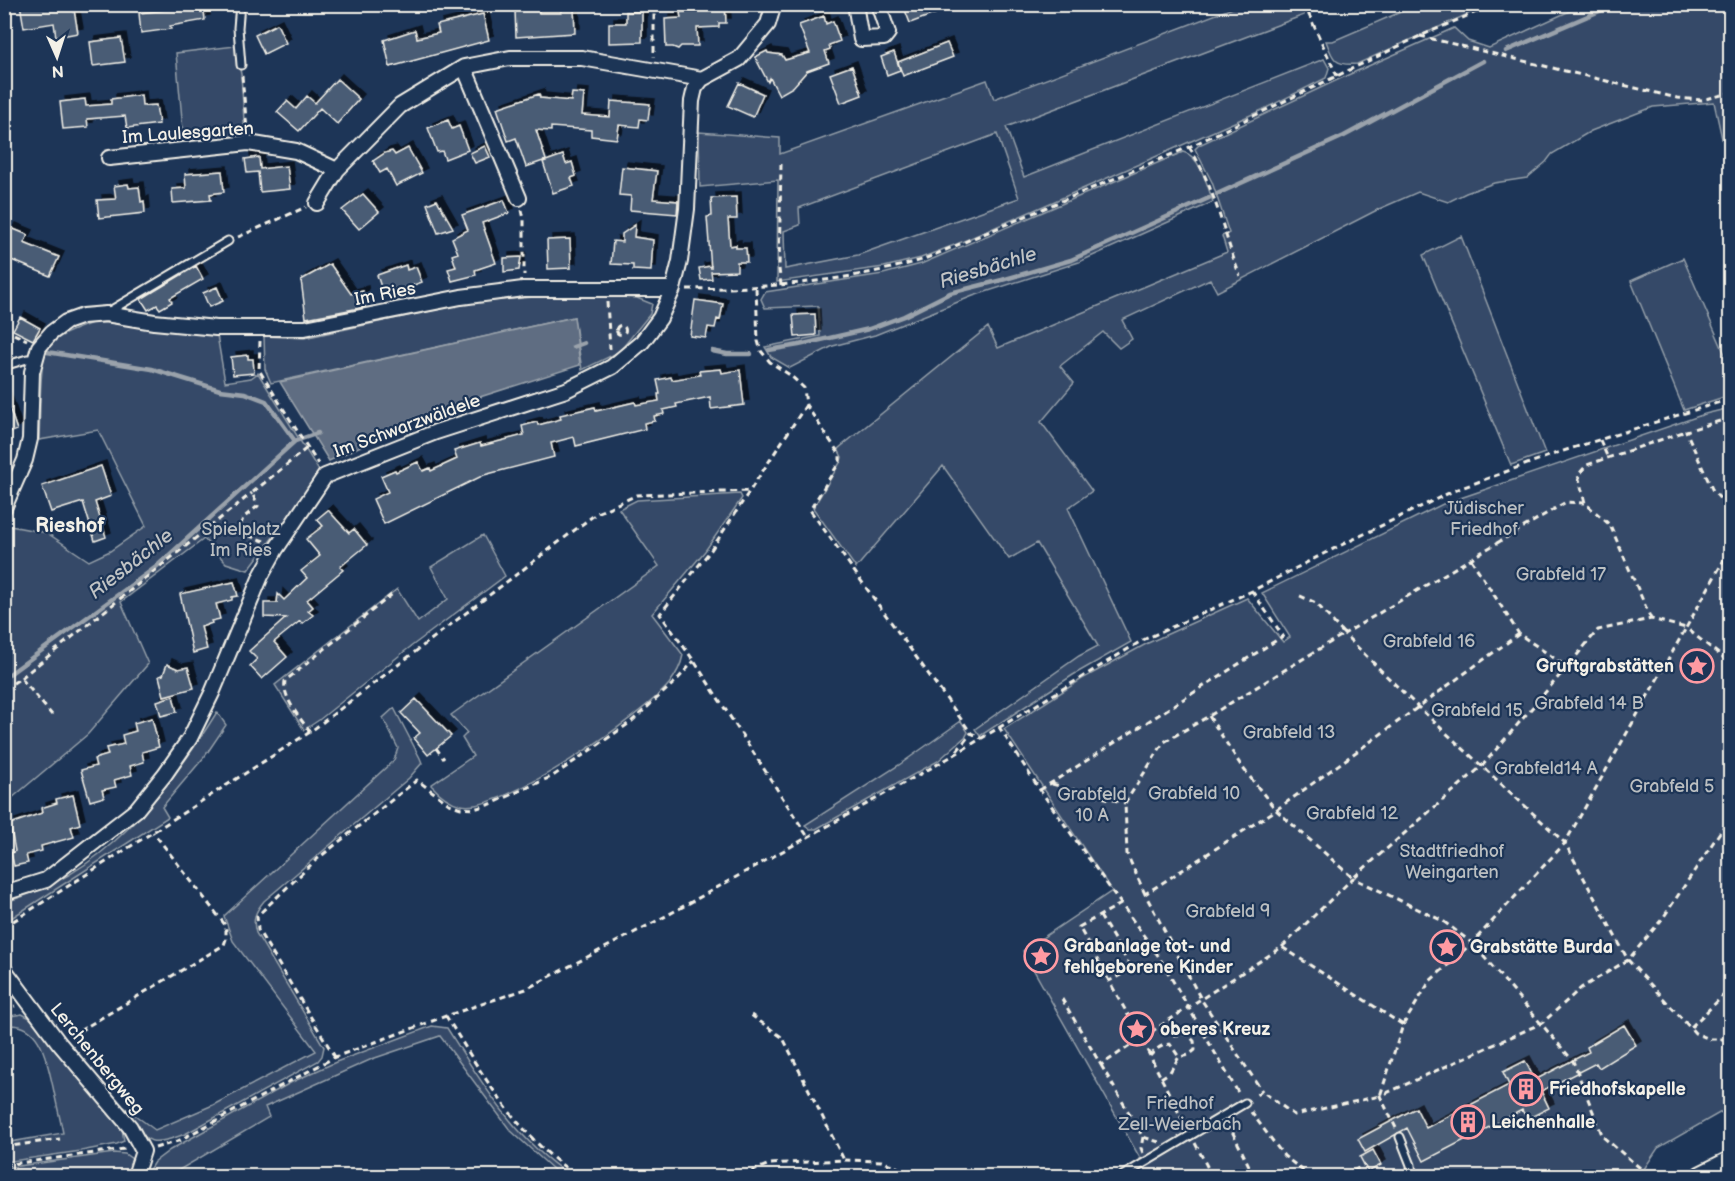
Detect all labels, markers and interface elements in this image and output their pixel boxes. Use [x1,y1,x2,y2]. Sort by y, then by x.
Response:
north arrow [27,27,87,87]
text: N [51,61,64,80]
street label: Im Laulesgarten [121,118,255,148]
water label: Riesbächle [936,242,1040,294]
street label: Im Ries [353,278,417,310]
street label: Im Schwarzwäldele [331,390,483,462]
park label: Jüdischer Friedhof [1444,498,1524,540]
district label: Rieshof [35,514,105,538]
park label: Spielplatz Im Ries [202,519,281,561]
water label: Riesbächle [84,523,178,604]
park label: Grabfeld 17 [1516,564,1606,585]
park label: Grabfeld 16 [1383,631,1475,652]
place icon: Gruftgrabstätten [1679,648,1715,684]
place label: Gruftgrabstätten [1536,656,1674,677]
park label: Grabfeld 14 B [1534,693,1644,714]
park label: Grabfeld 15 [1431,700,1523,721]
park label: Grabfeld 13 [1243,722,1335,743]
park label: Grabfeld14 A [1494,758,1598,779]
park label: Grabfeld 5 [1630,776,1714,797]
park label: Grabfeld 10 [1148,783,1240,804]
park label: Grabfeld 10 A [1057,784,1127,826]
park label: Grabfeld 12 [1306,803,1398,824]
park label: Stadtfriedhof Weingarten [1400,841,1505,883]
park label: Grabfeld 9 [1186,901,1270,922]
place icon: Grabstätte Burda [1429,929,1465,965]
place label: Grabanlage tot- und fehlgeborene Kinder [1064,936,1234,978]
place label: Grabstätte Burda [1470,937,1613,958]
place icon: Grabanlage tot- und fehlgeborene Kinder [1023,938,1059,974]
street label: Lerchenbergweg [46,999,148,1119]
place icon: oberes Kreuz [1119,1011,1155,1047]
place label: oberes Kreuz [1160,1019,1270,1040]
building icon: Friedhofskapelle [1508,1071,1544,1107]
place label: Friedhofskapelle [1549,1079,1686,1100]
park label: Friedhof Zell-Weierbach [1117,1093,1242,1135]
building icon: Leichenhalle [1450,1104,1486,1140]
place label: Leichenhalle [1491,1112,1595,1133]

